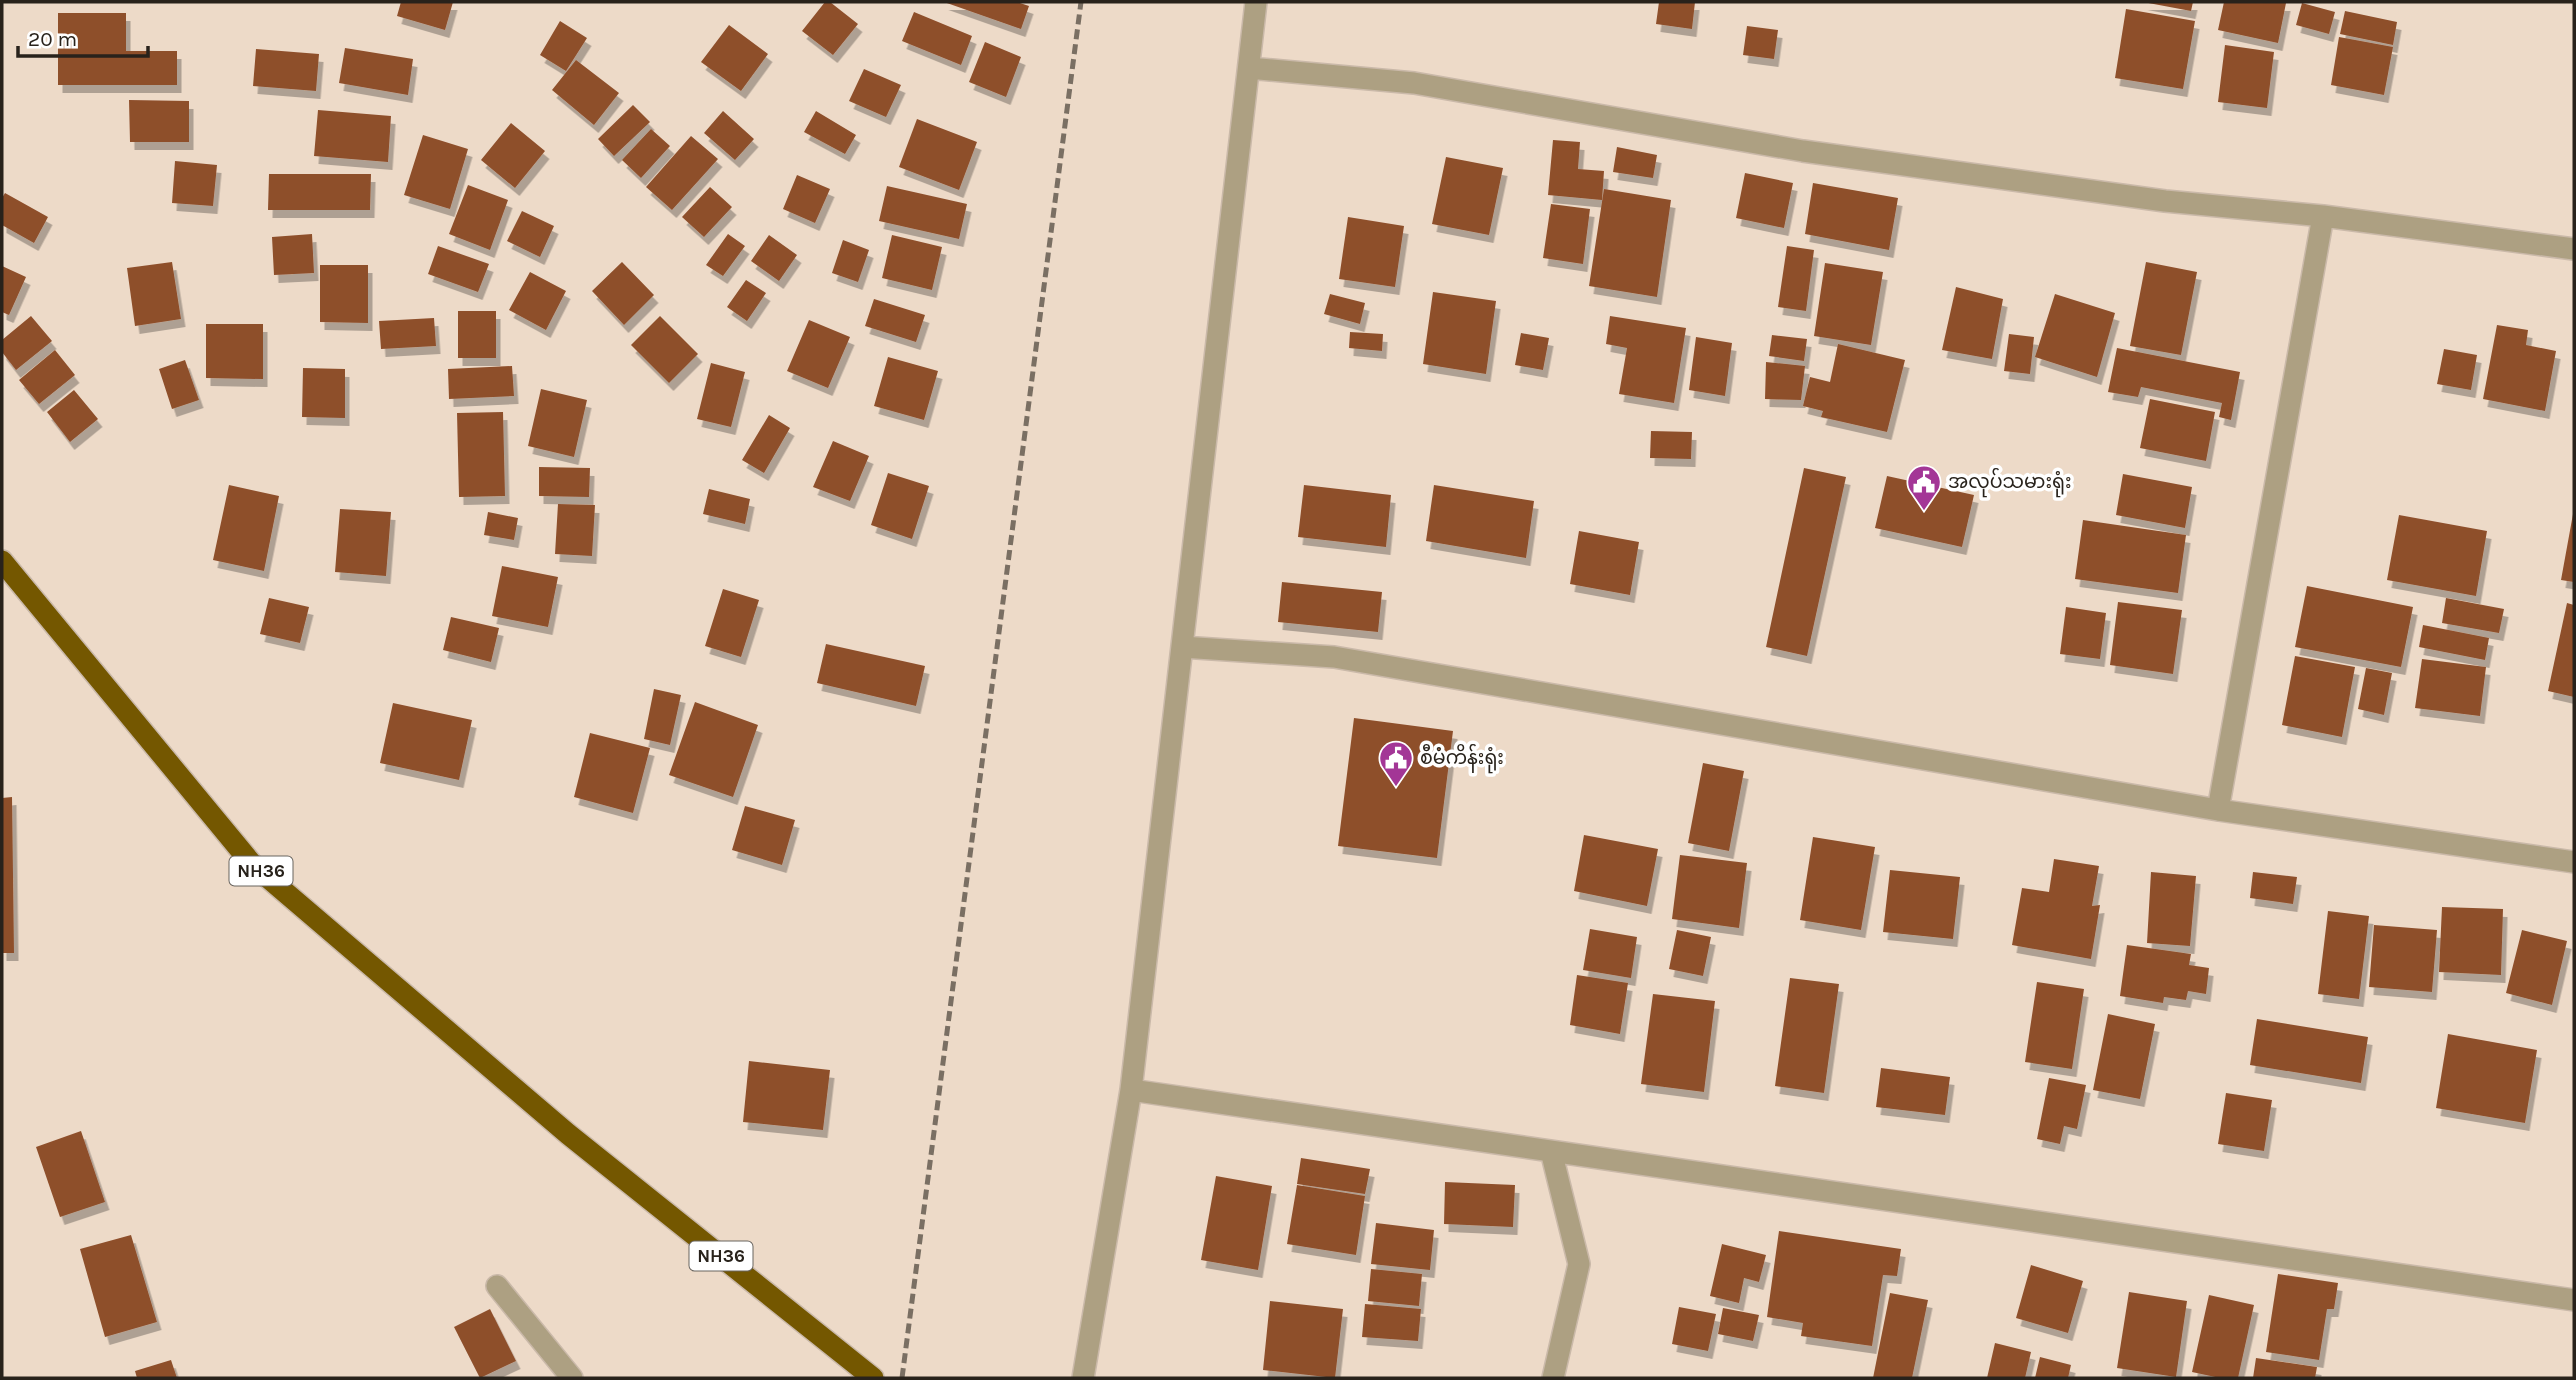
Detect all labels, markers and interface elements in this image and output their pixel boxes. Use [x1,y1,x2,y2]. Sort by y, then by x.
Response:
scale bar [18,14,147,58]
text: 20 m [28,27,77,51]
public building icon: အလုပ်သမားရုံး [1905,463,1943,512]
place label: အလုပ်သမားရုံး [1948,467,2071,498]
public building icon: စီမံကိန်းရုံး‌ [1377,739,1415,788]
place label: စီမံကိန်းရုံး‌ [1420,743,1504,774]
road number: NH36 [230,856,292,886]
road number: NH36 [690,1241,752,1270]

